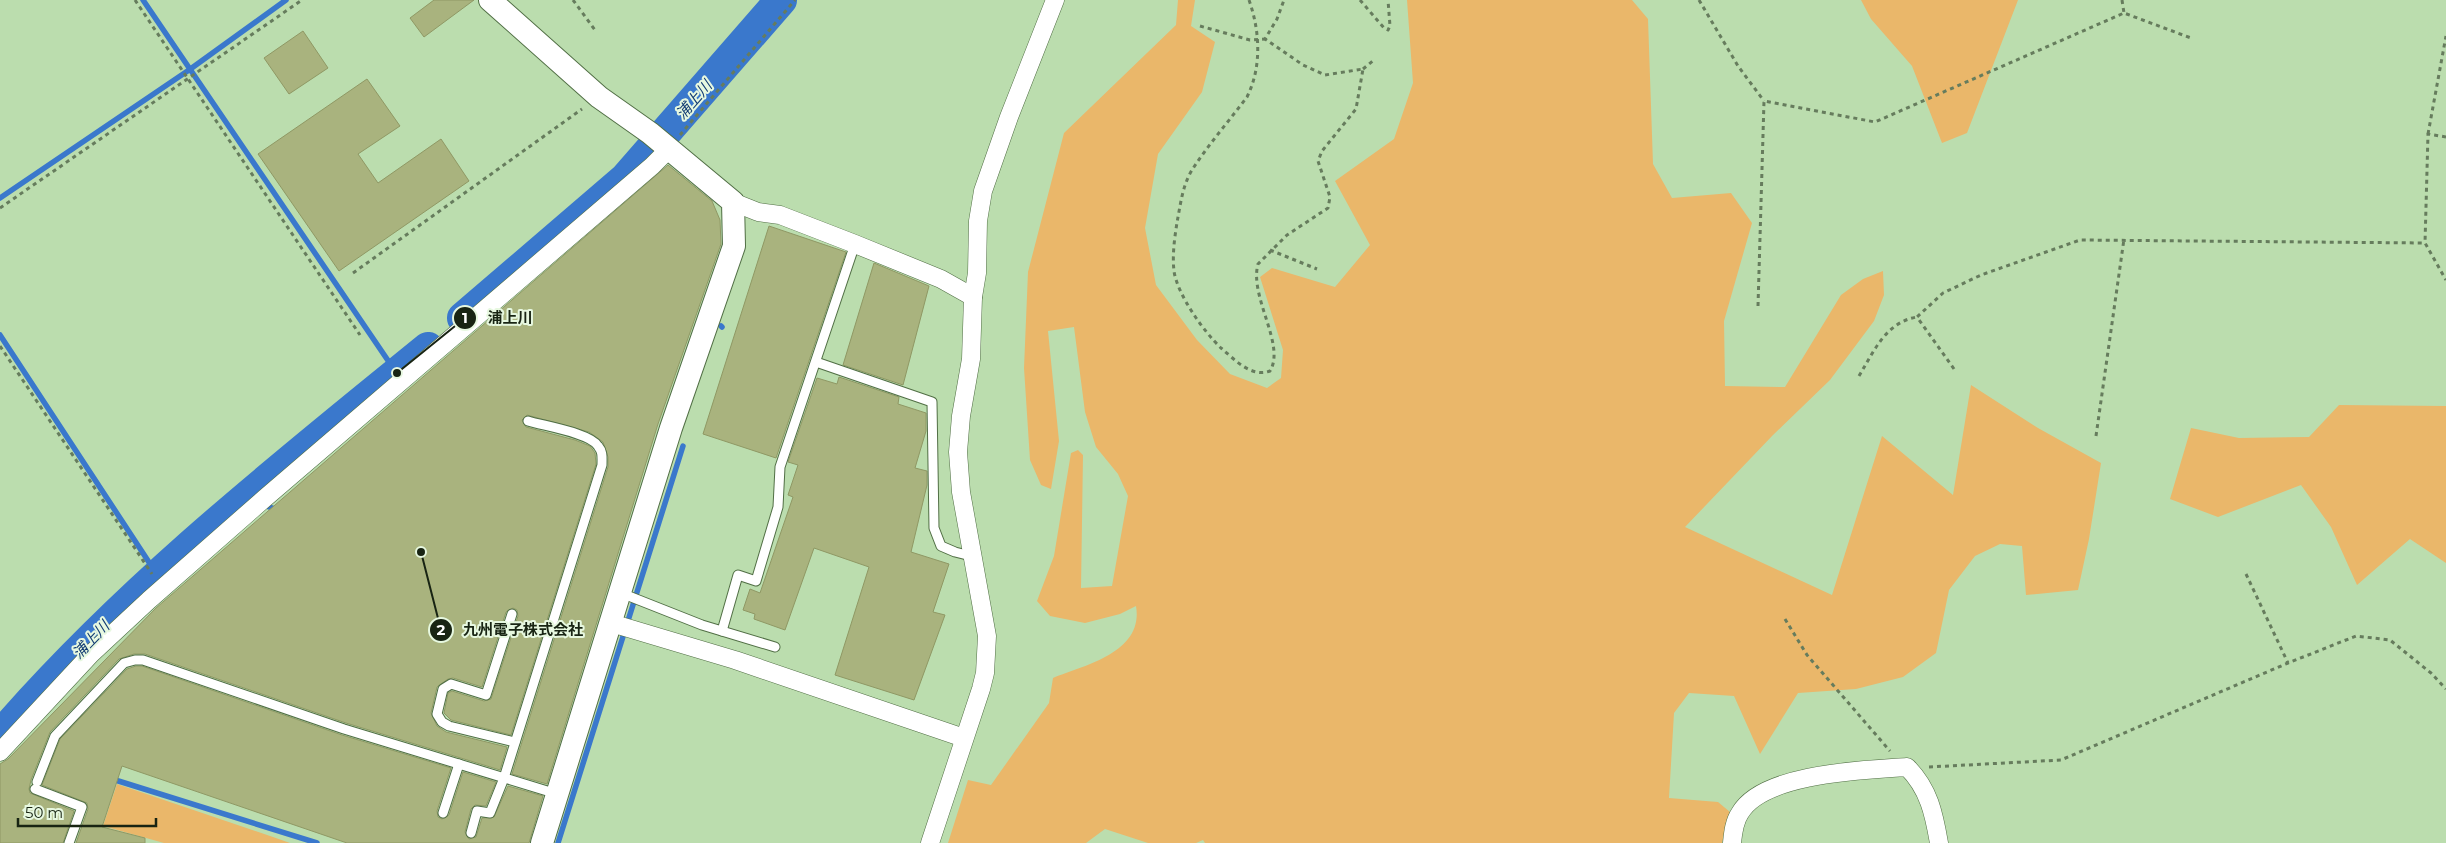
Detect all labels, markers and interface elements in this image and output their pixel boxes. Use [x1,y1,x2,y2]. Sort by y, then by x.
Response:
water label: 浦上川 [672,75,717,123]
callout: 浦上川 [453,303,543,333]
text: 1 [462,308,468,327]
text: 浦上川 [487,308,533,327]
water label: 浦上川 [68,615,114,662]
callout: 九州電子株式会社 [428,615,593,645]
text: 2 [437,620,446,639]
text: 九州電子株式会社 [463,620,583,639]
scale bar [18,796,155,828]
text: 50 m [25,803,63,822]

